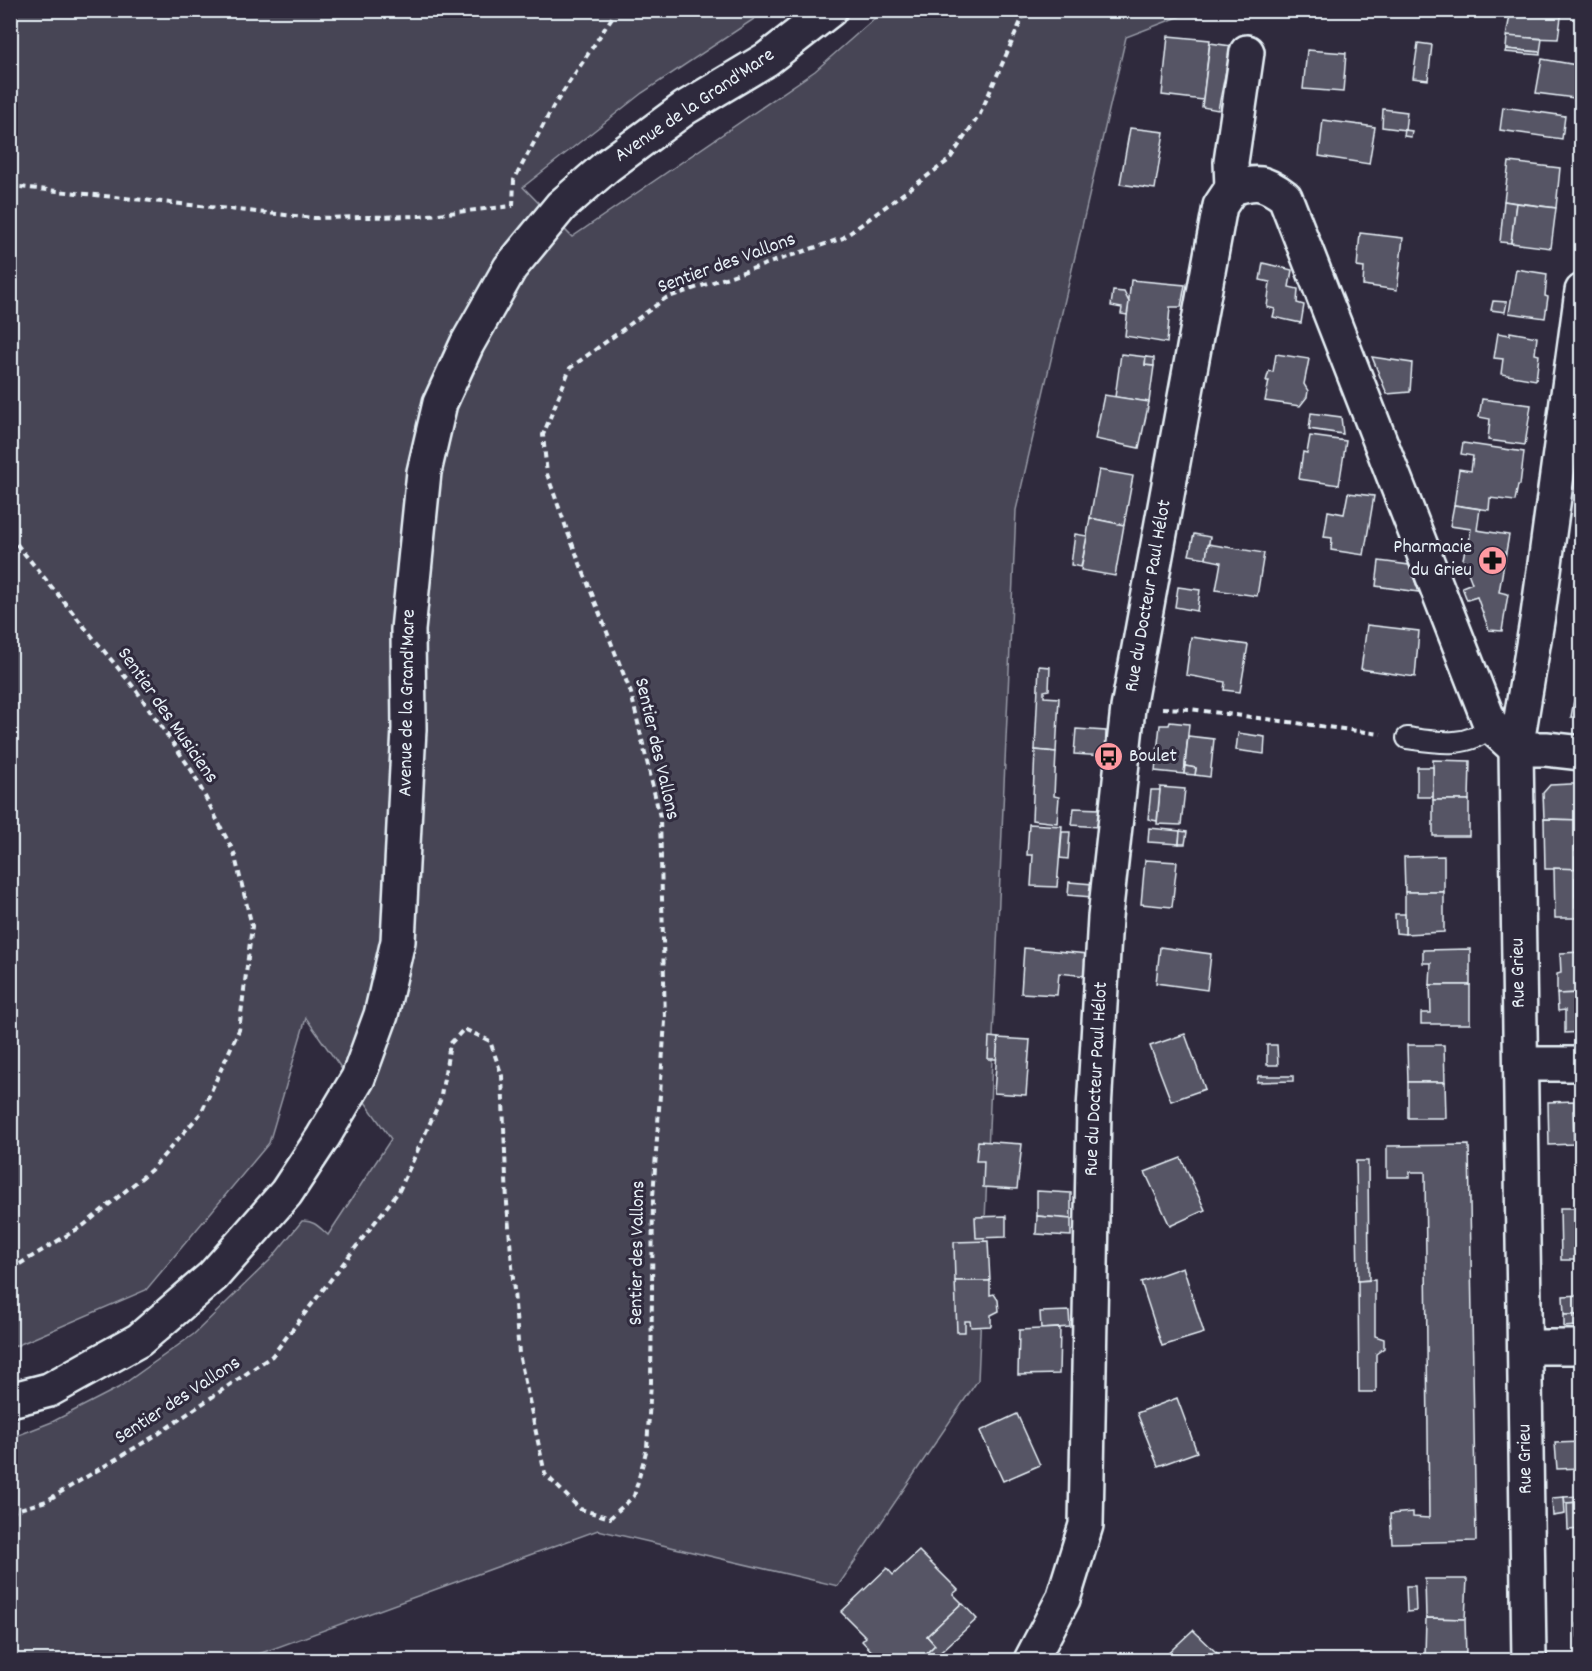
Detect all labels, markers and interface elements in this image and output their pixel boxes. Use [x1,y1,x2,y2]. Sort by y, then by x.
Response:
street label: Avenue de la Grand'Mare [609,42,781,170]
street label: Sentier des Vallons [654,226,800,302]
street label: Rue du Docteur Paul Hélot [1118,498,1180,694]
place label: Pharmacie du Grieu [1393,534,1472,585]
pharmacy icon: Pharmacie du Grieu [1477,544,1509,576]
street label: Avenue de la Grand'Mare [392,609,424,797]
street label: Sentier des Musiciens [110,642,224,790]
street label: Sentier des Vallons [626,675,686,823]
bus stop icon: Boulet [1092,741,1124,773]
place label: Boulet [1129,743,1177,771]
street label: Rue Grieu [1504,938,1534,1008]
street label: Rue du Docteur Paul Hélot [1078,981,1116,1177]
street label: Sentier des Vallons [623,1180,653,1326]
street label: Sentier des Vallons [110,1350,246,1452]
street label: Rue Grieu [1511,1424,1541,1494]

